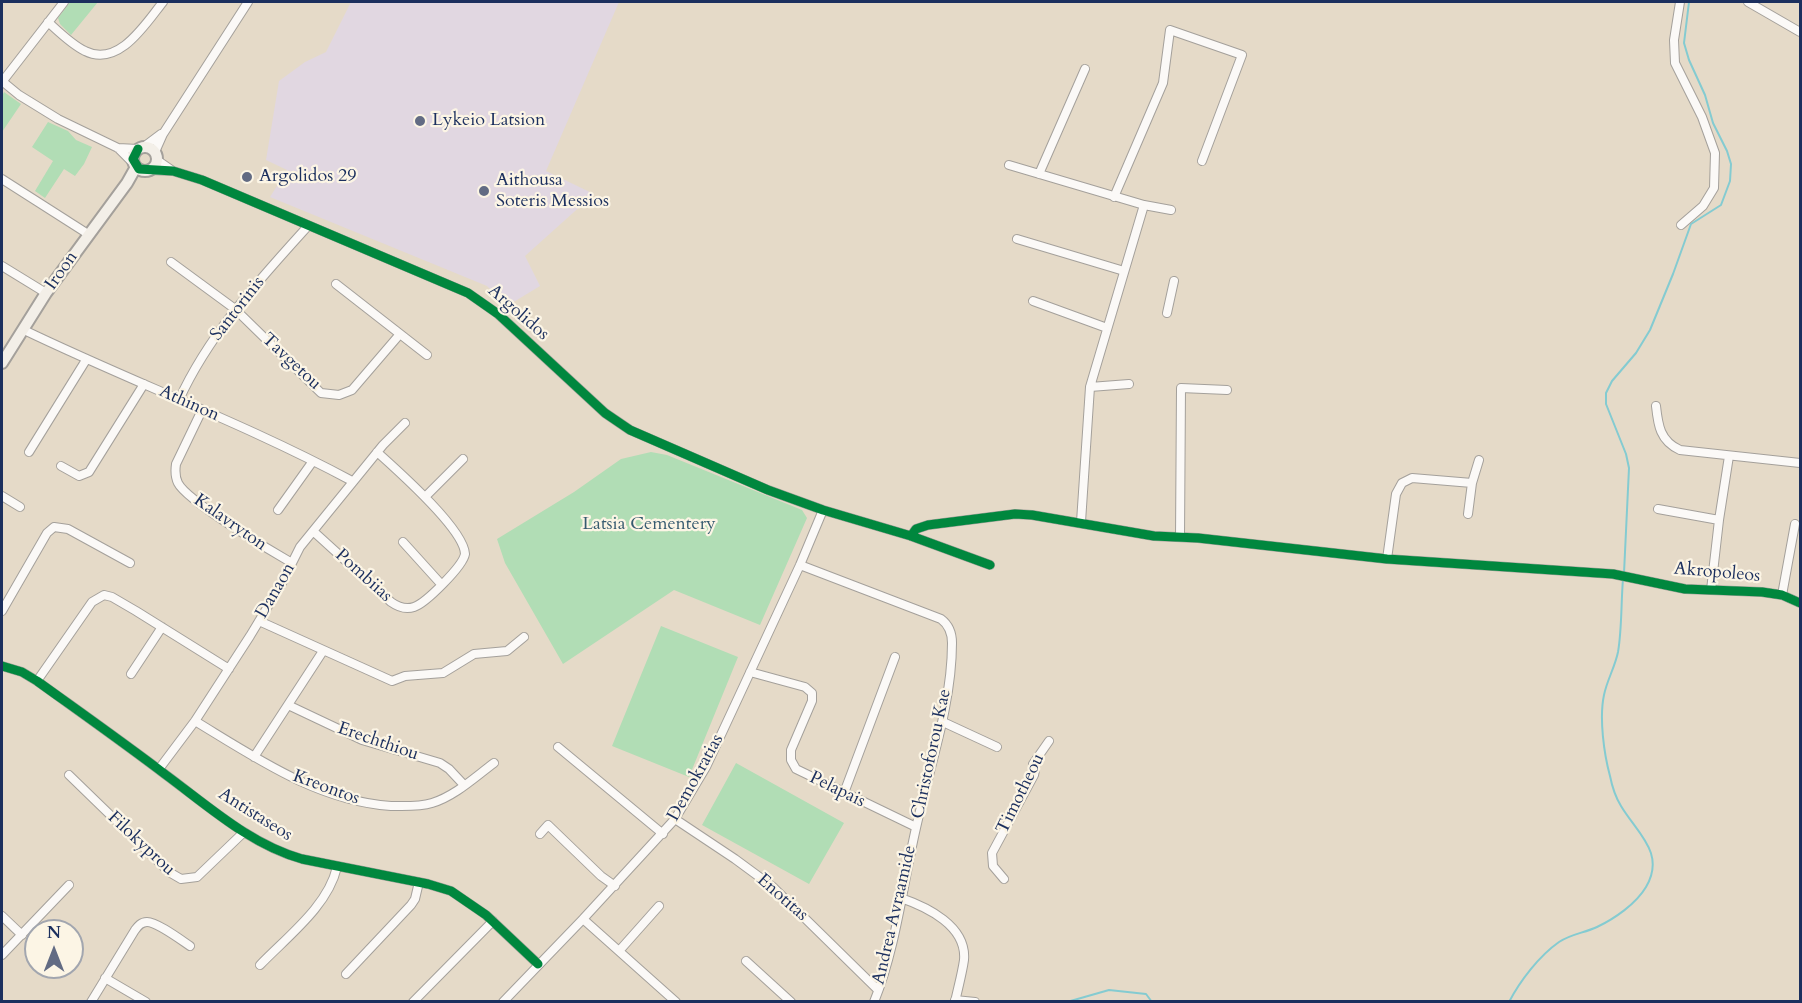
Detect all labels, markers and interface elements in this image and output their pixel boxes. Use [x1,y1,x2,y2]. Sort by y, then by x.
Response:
place label: Lykeio Latsion [432,110,545,132]
marker: Lykeio Latsion [413,114,427,128]
place label: Argolidos 29 [259,166,356,188]
marker: Argolidos 29 [240,170,254,184]
place label: Aithousa Soteris Messios [496,170,609,213]
marker: Aithousa Soteris Messios [477,184,491,198]
street label: Iroon [41,247,83,295]
street label: Santorinis [206,273,270,345]
street label: Argolidos [483,281,553,345]
street label: Tavgetou [257,329,325,395]
street label: Athinon [156,381,222,427]
street label: Kalavryton [189,490,271,556]
park label: Latsia Cementery [582,514,716,536]
street label: Pombiias [330,545,396,607]
street label: Akropoleos [1673,558,1761,588]
street label: Danaon [252,559,300,623]
street label: Christoforou Kae [908,687,956,821]
street label: Erechthiou [335,718,421,766]
street label: Demokratias [663,731,729,825]
street label: Timotheou [992,750,1050,838]
street label: Kreontos [290,766,362,810]
street label: Pelapais [805,767,869,813]
street label: Antistaseos [214,784,296,846]
street label: Filokyprou [103,807,179,881]
street label: Andrea Avraamide [869,843,921,987]
street label: Enotitas [752,870,812,926]
north arrow [24,919,84,979]
text: N [47,922,61,944]

